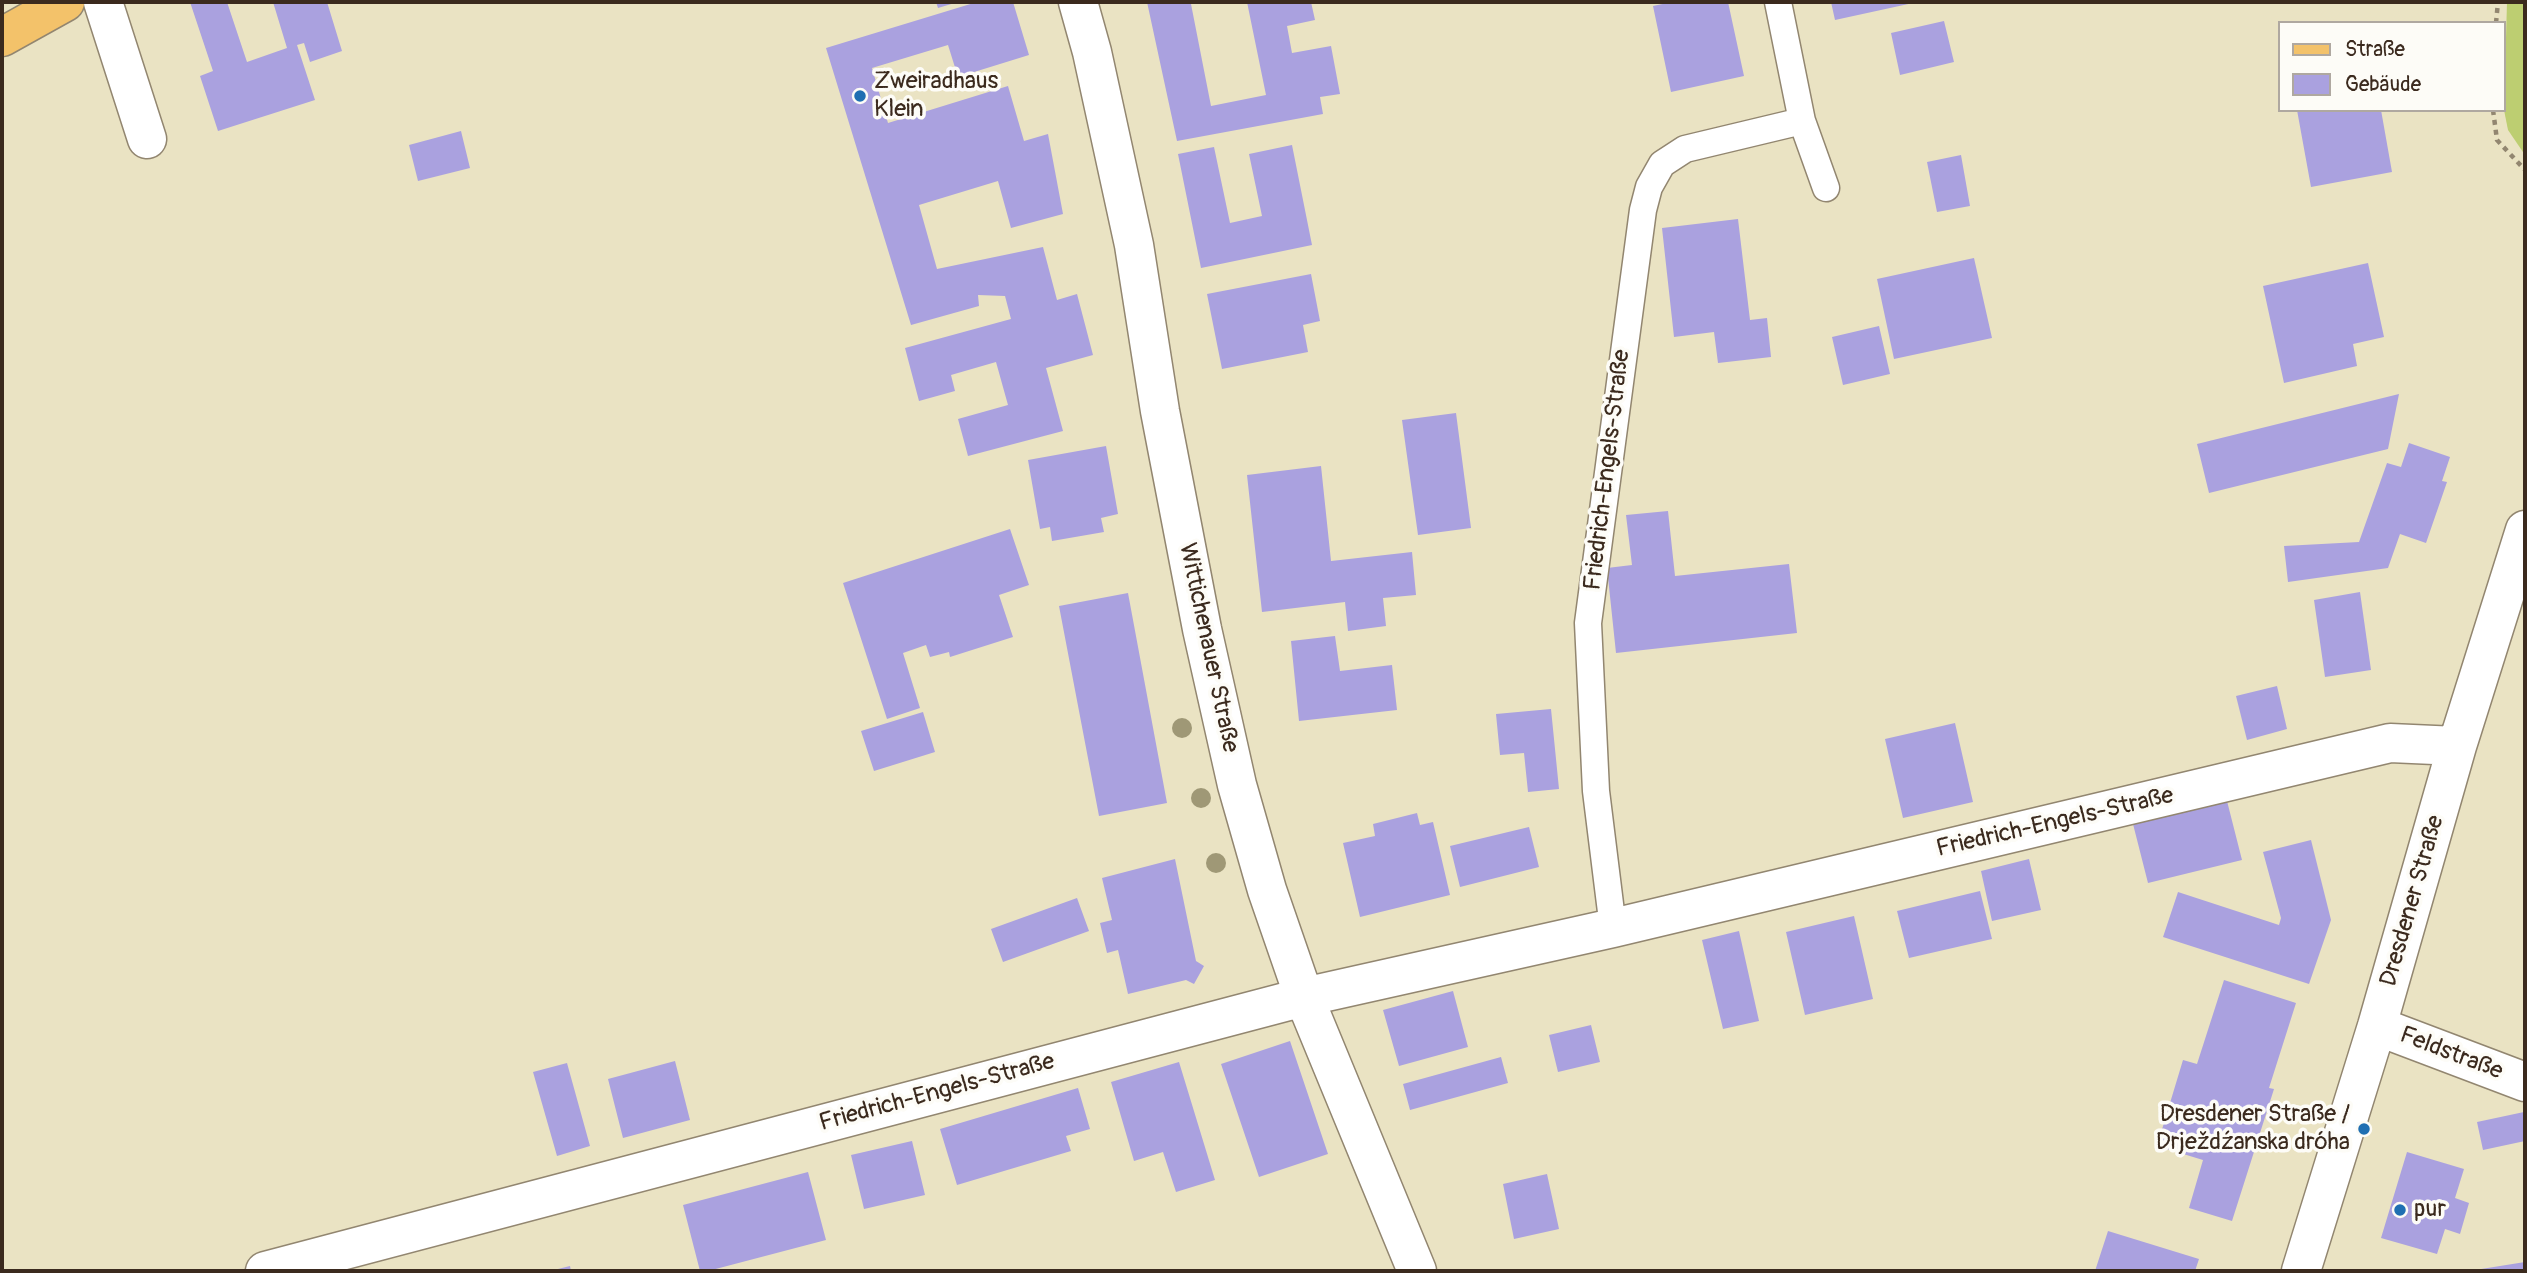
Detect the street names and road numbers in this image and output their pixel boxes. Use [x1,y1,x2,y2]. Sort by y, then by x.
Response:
street label: Friedrich-Engels-Straße [1579,348,1637,592]
street label: Wittichenauer Straße [1172,541,1244,755]
street label: Friedrich-Engels-Straße [1934,782,2176,864]
street label: Dresdener Straße [2375,812,2451,990]
street label: Feldstraße [2395,1021,2507,1087]
street label: Friedrich-Engels-Straße [816,1048,1058,1138]

